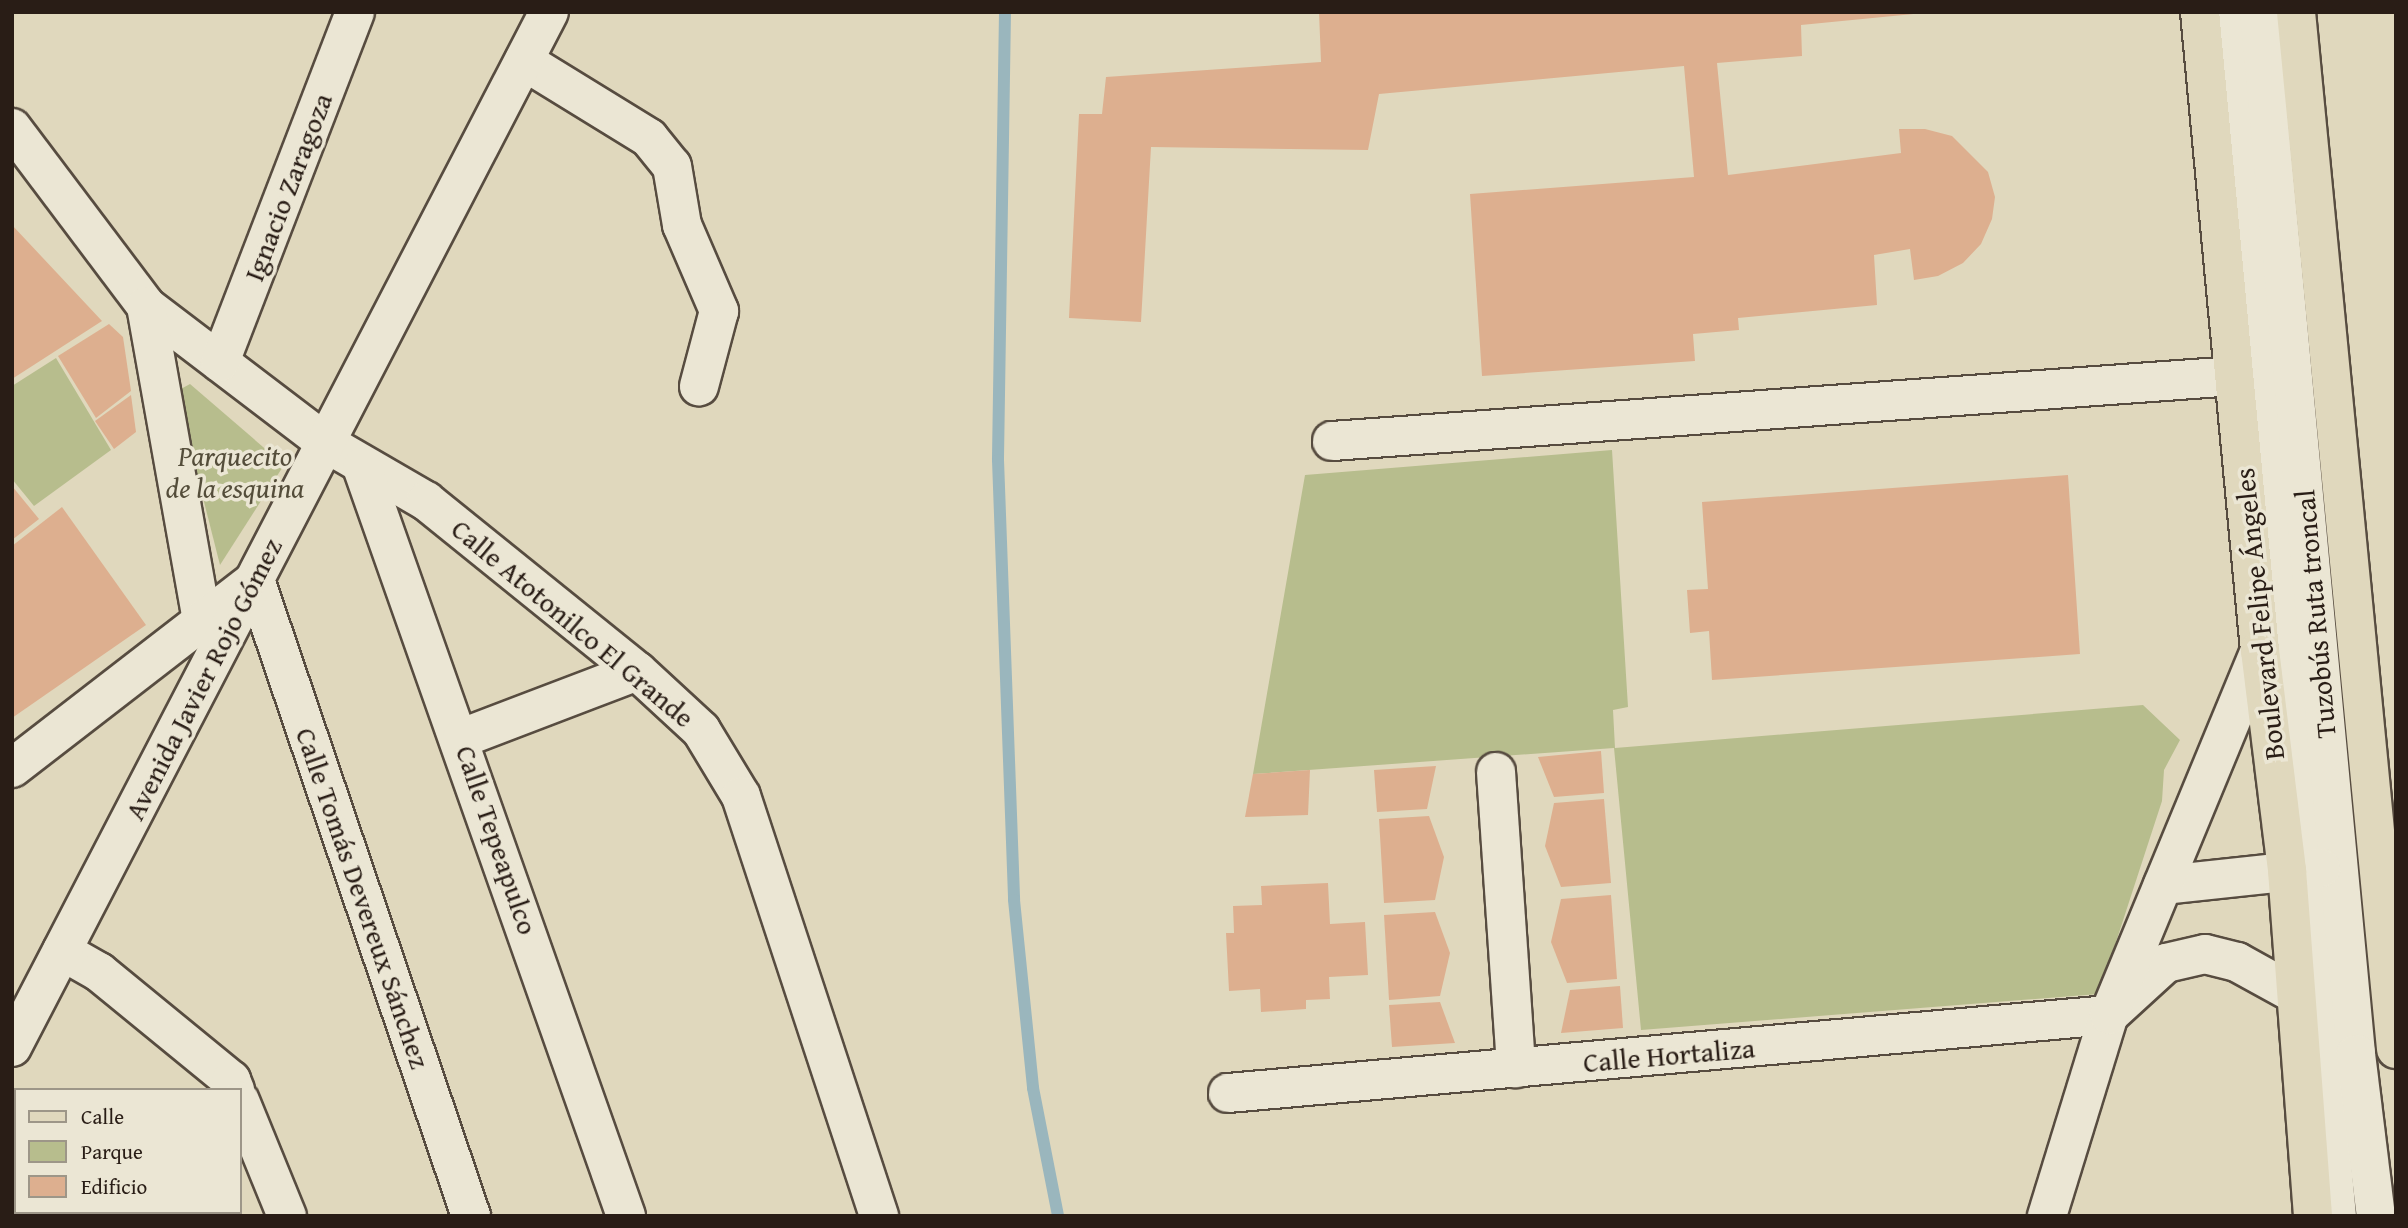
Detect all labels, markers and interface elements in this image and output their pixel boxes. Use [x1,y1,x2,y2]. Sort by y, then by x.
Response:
street label: Ignacio Zaragoza [237,88,339,286]
park label: Parquecito de la esquina [166,439,304,505]
street label: Boulevard Felipe Ángeles [2227,467,2291,761]
street label: Tuzobús Ruta troncal [2287,488,2343,740]
street label: Calle Atotonilco El Grande [445,512,701,734]
street label: Avenida Javier Rojo Gómez [117,533,289,825]
street label: Calle Tomás Devereux Sánchez [289,723,437,1073]
street label: Calle Tepeapulco [449,741,545,939]
street label: Calle Hortaliza [1582,1031,1756,1079]
legend [14,1088,242,1214]
text: Calle [81,1101,124,1132]
text: Parque [81,1136,143,1167]
text: Edificio [81,1171,147,1202]

